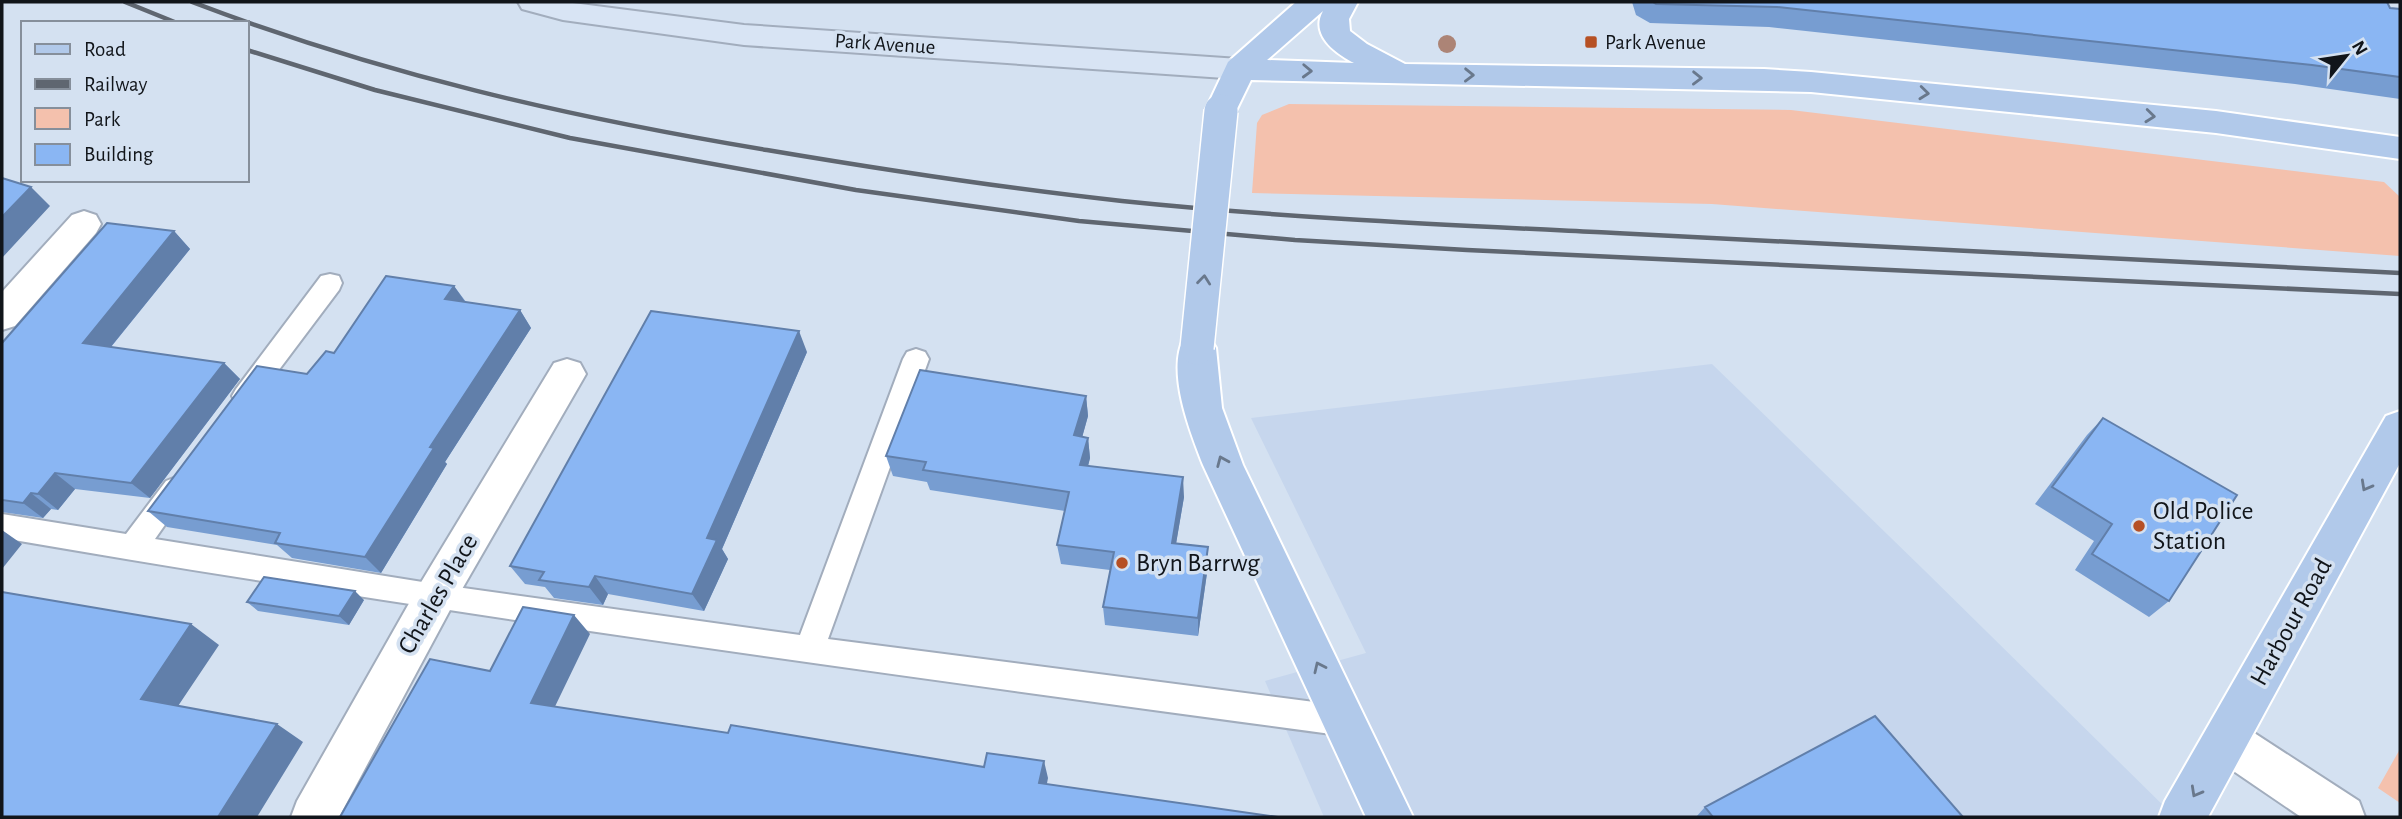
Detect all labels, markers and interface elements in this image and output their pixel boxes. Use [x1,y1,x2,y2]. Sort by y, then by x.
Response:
legend [21,21,248,182]
north arrow [2311,21,2381,91]
street label: Park Avenue [834,30,936,58]
place label: Park Avenue [1605,32,1706,53]
marker: Park Avenue [1583,34,1599,50]
text: N [2348,38,2371,59]
text: Road [84,39,126,60]
one-way arrow [1302,64,1313,79]
one-way arrow [1464,67,1475,82]
one-way arrow [1692,70,1703,86]
text: Railway [84,74,147,95]
one-way arrow [1918,85,1929,100]
one-way arrow [2144,108,2156,123]
text: Park [84,109,121,130]
text: Building [84,144,154,165]
one-way arrow [1196,274,1211,286]
one-way arrow [1216,456,1230,469]
one-way arrow [2361,479,2374,491]
place label: Old Police Station [2153,498,2254,554]
marker: Old Police Station [2131,518,2147,534]
street label: Charles Place [393,530,483,658]
place label: Bryn Barrwg [1136,550,1260,576]
street label: Harbour Road [2245,554,2337,690]
marker: Bryn Barrwg [1114,555,1130,571]
one-way arrow [1313,662,1327,674]
one-way arrow [2191,785,2204,797]

